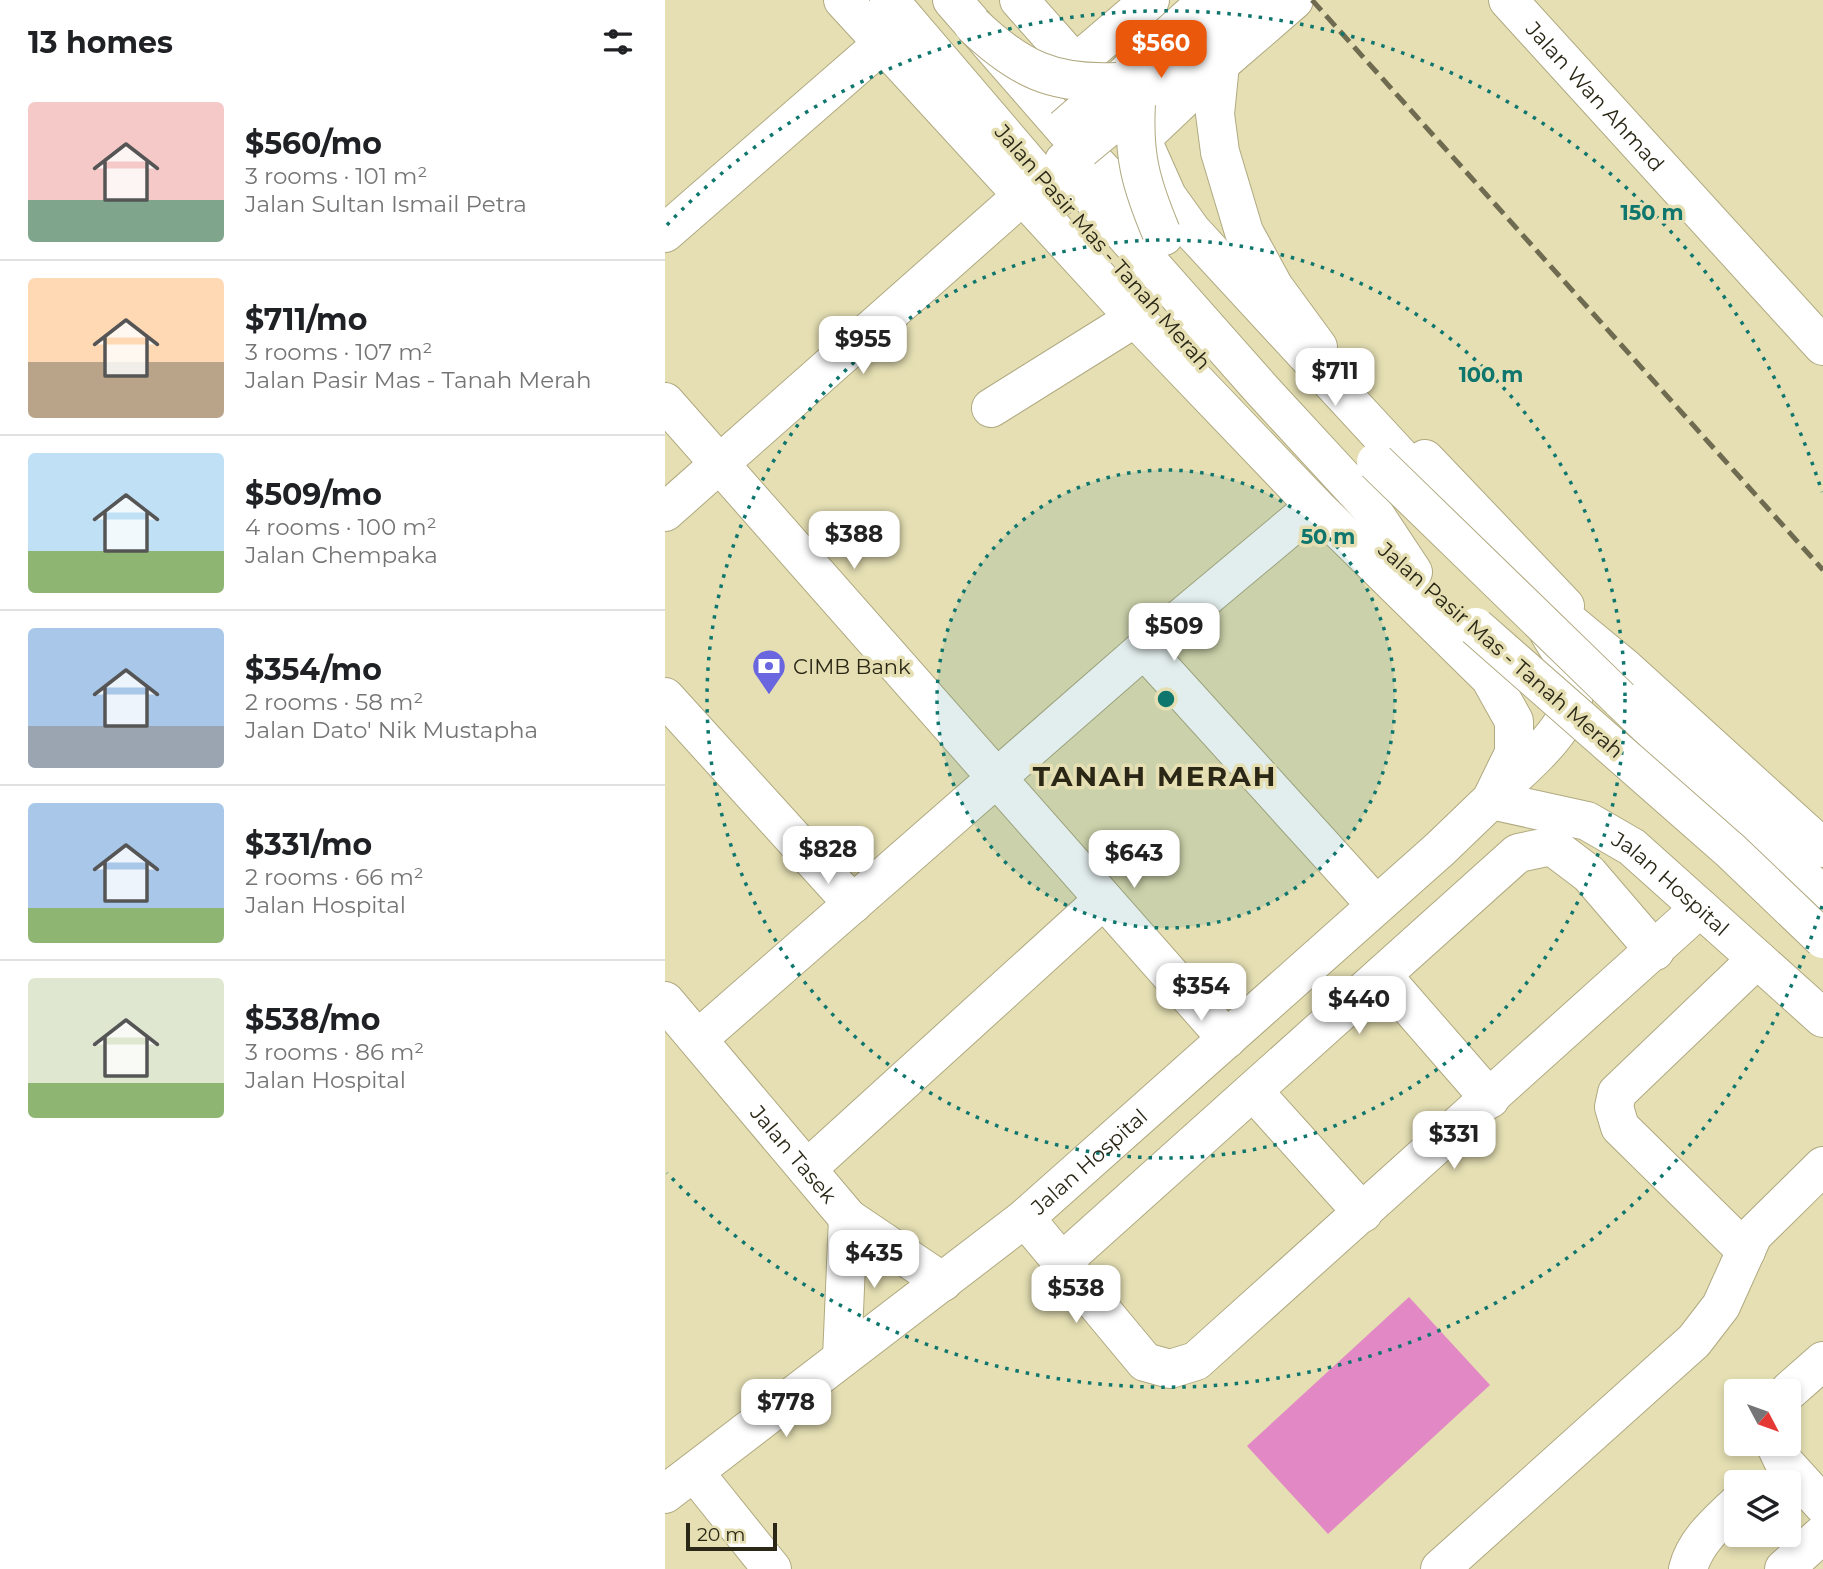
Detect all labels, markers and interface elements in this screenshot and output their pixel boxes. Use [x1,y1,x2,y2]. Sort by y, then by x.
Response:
street label: Jalan Wan Ahmad [1521,16,1670,176]
pin: $560 [1120,20,1202,80]
icon: filters [599,23,637,61]
text: 13 homes [28,24,173,61]
text: $560 [1132,29,1190,57]
street label: Jalan Pasir Mas - Tanah Merah [989,119,1216,375]
text: $560/mo [245,125,382,162]
icon: home [84,130,168,214]
text: 3 rooms · 101 m² [245,162,427,190]
text: Jalan Sultan Ismail Petra [245,190,527,218]
text: 150 m [1621,200,1683,225]
text: $711/mo [245,301,367,338]
icon: home [84,306,168,390]
pin: $955 [822,316,904,376]
text: $955 [835,325,891,353]
text: 3 rooms · 107 m² [245,338,432,366]
pin: $711 [1294,348,1376,408]
text: $711 [1312,357,1358,385]
text: 100 m [1459,362,1523,387]
text: Jalan Pasir Mas - Tanah Merah [245,366,591,394]
text: $509/mo [245,476,382,513]
icon: home [84,481,168,565]
pin: $388 [813,512,895,571]
text: 4 rooms · 100 m² [245,513,437,541]
text: $388 [825,520,883,548]
text: 50 m [1301,524,1355,549]
street label: Jalan Pasir Mas - Tanah Merah [1373,536,1629,763]
text: Jalan Chempaka [245,541,438,569]
pin: $509 [1133,604,1215,663]
text: $509 [1145,612,1203,640]
bank icon: CIMB Bank [750,647,788,696]
text: $354/mo [245,651,382,688]
place label: CIMB Bank [793,654,911,679]
icon: home [84,656,168,740]
centre of rings [1154,687,1178,711]
text: 2 rooms · 58 m² [245,688,423,716]
text: Jalan Dato' Nik Mustapha [245,716,538,744]
district label: TANAH MERAH [1033,759,1277,793]
street label: Jalan Hospital [1607,825,1734,941]
text: $331/mo [245,826,372,863]
pin: $828 [787,826,869,886]
pin: $643 [1093,830,1175,890]
icon: home [84,831,168,915]
text: $828 [799,835,857,863]
text: $643 [1105,839,1163,867]
text: 2 rooms · 66 m² [245,863,424,891]
text: Jalan Hospital [245,891,406,919]
pin: $354 [1160,964,1242,1023]
text: $354 [1172,972,1230,1000]
pin: $440 [1318,976,1400,1036]
text: $440 [1328,985,1390,1013]
text: $538/mo [245,1001,381,1038]
icon: home [84,1006,168,1090]
text: 3 rooms · 86 m² [245,1038,424,1066]
text: Jalan Hospital [245,1066,406,1094]
street label: Jalan Tasek [745,1099,842,1208]
street label: Jalan Hospital [1025,1103,1152,1220]
pin: $331 [1413,1112,1495,1171]
text: $331 [1429,1120,1479,1148]
pin: $435 [833,1230,915,1290]
text: $435 [845,1239,903,1267]
pin: $538 [1035,1266,1117,1325]
text: $538 [1047,1274,1105,1302]
north arrow [1724,1379,1801,1456]
map controls [1724,1379,1801,1547]
pin: $778 [745,1380,827,1439]
text: $778 [757,1388,815,1416]
button: layers [1724,1470,1801,1547]
scale bar [686,1520,777,1552]
text: 20 m [697,1523,745,1546]

